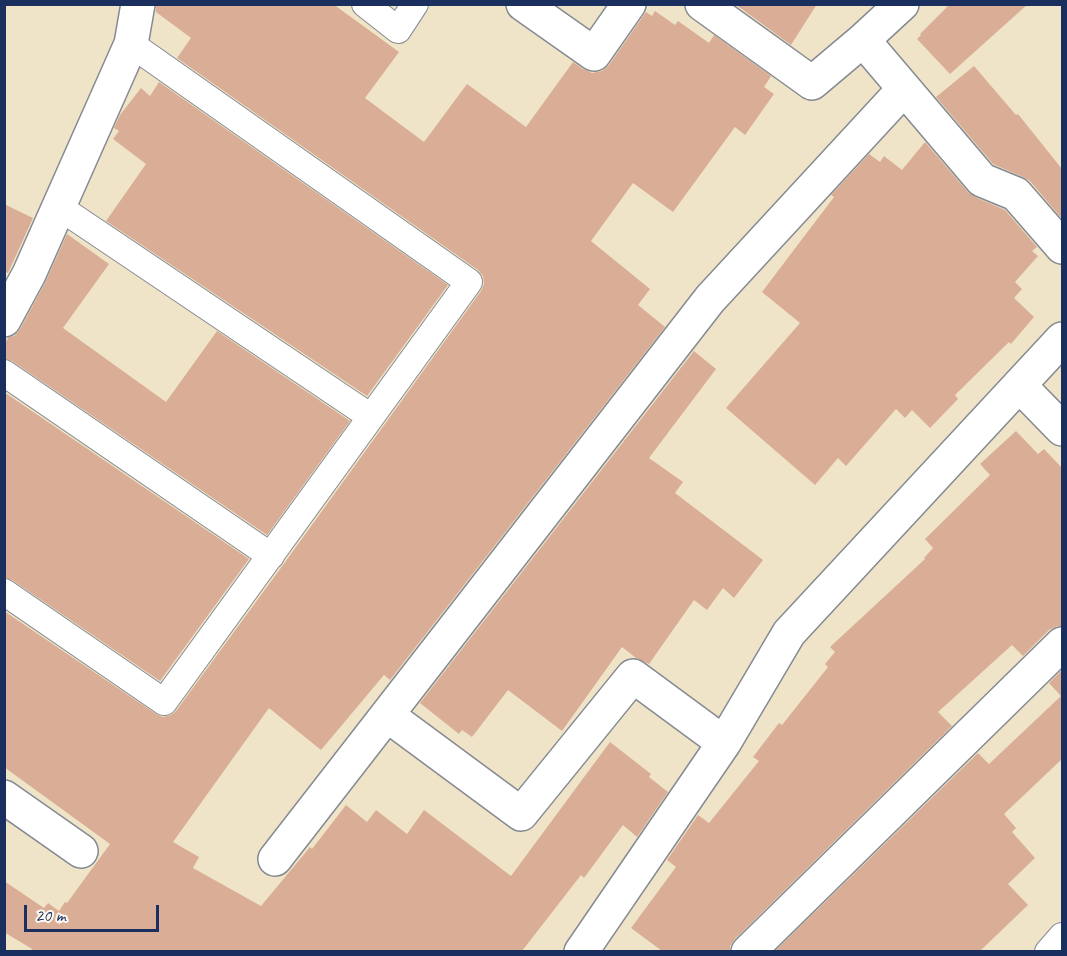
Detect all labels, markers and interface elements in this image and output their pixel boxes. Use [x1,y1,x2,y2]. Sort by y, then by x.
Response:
scale bar [27,893,162,931]
text: 20 m [35,904,66,926]

